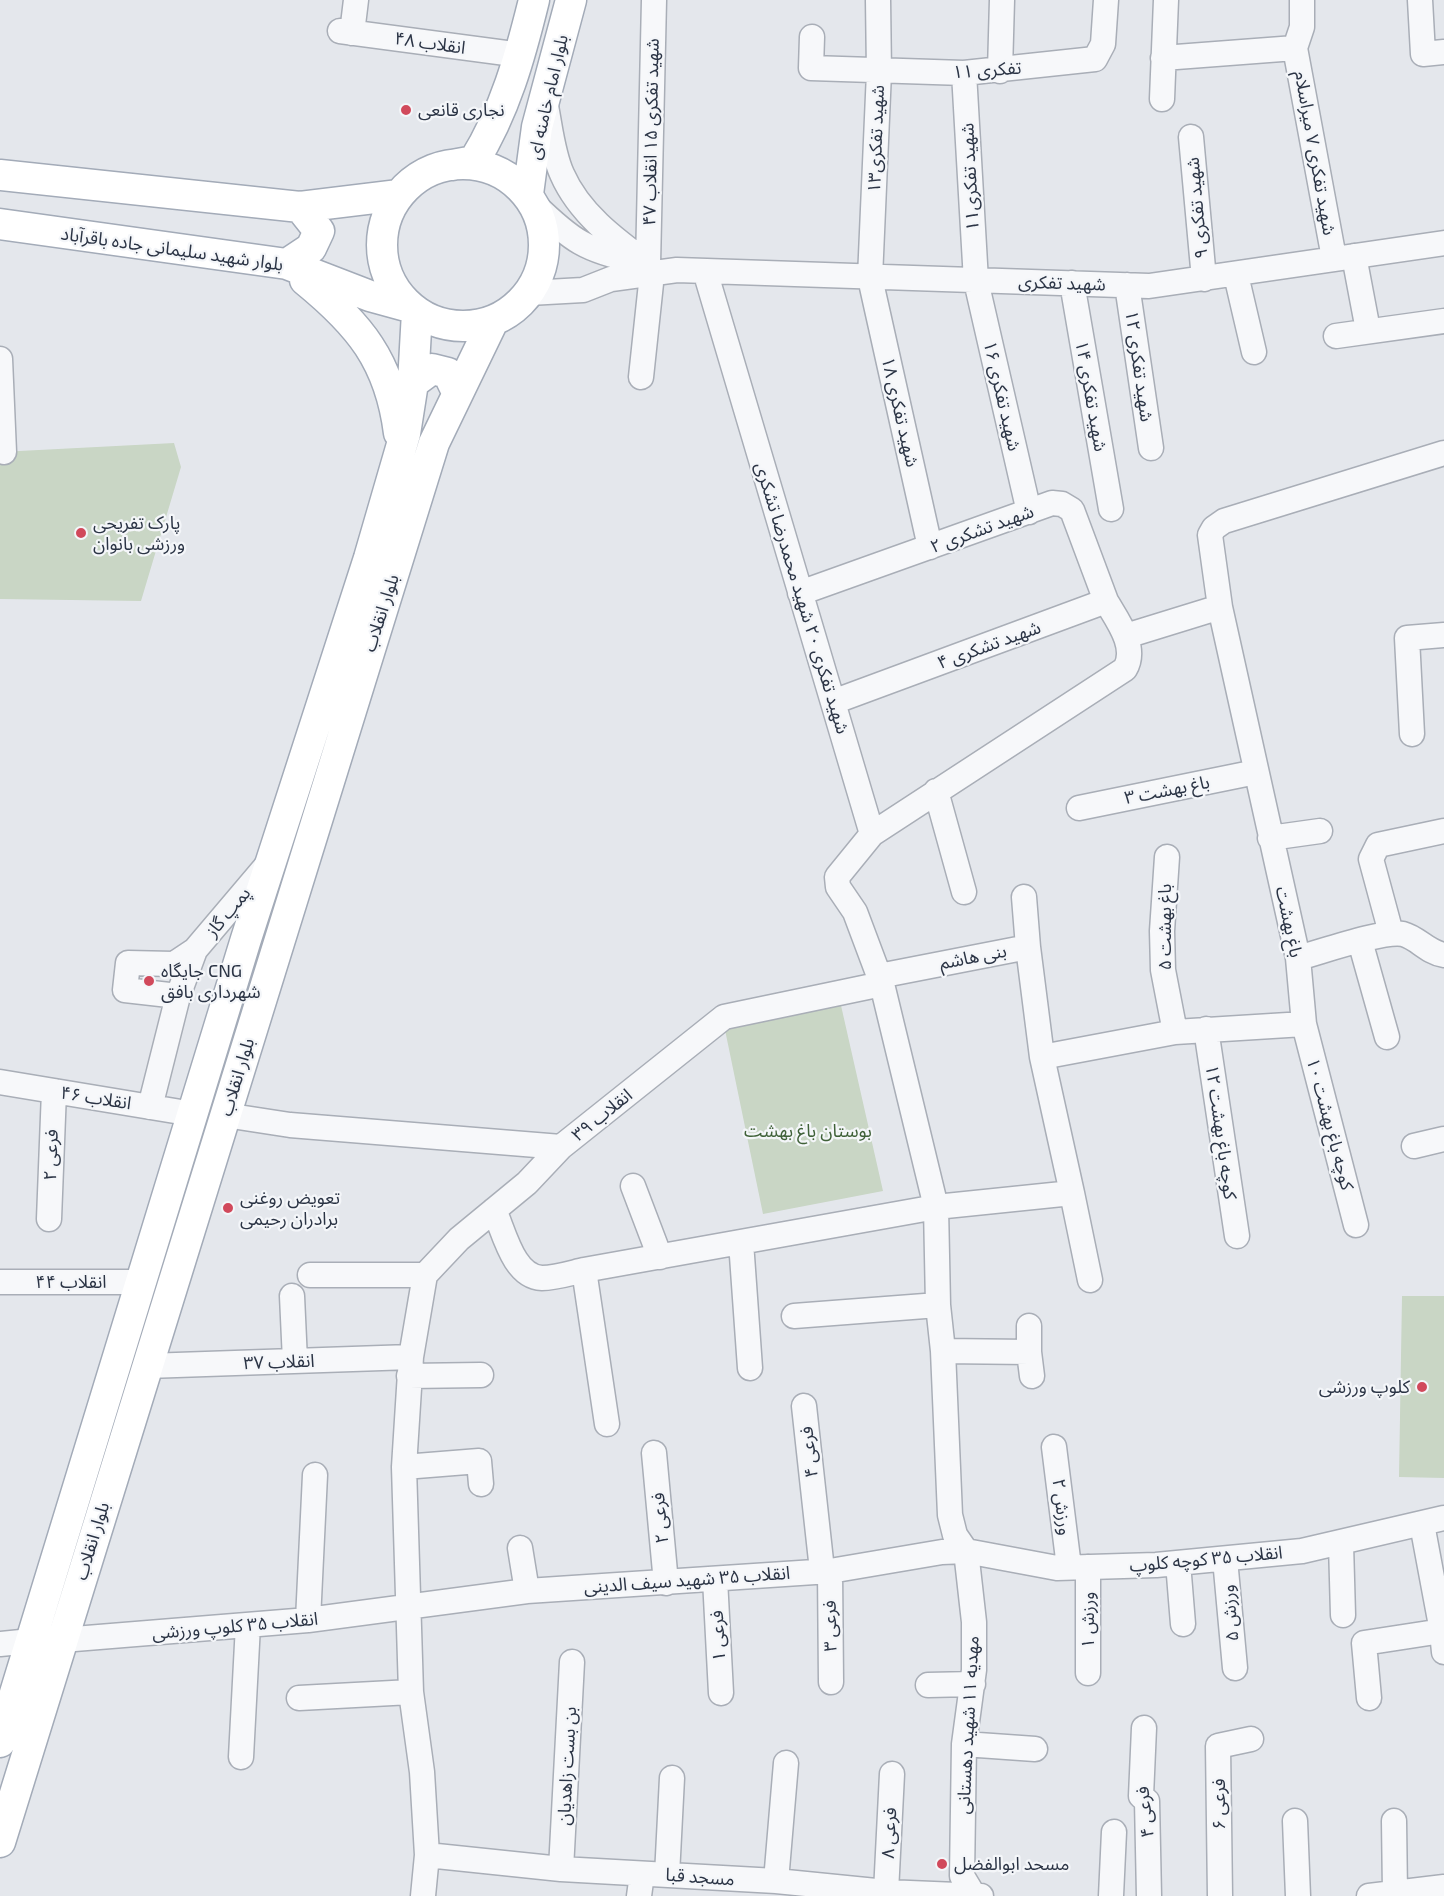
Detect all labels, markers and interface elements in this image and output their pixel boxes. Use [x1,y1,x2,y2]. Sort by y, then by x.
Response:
street label: انقلاب ۴۸ [393,27,467,59]
street label: بلوار امام خامنه ای [523,32,573,162]
street label: شهید تفکری ۱۵ انقلاب ۴۷ [639,38,663,226]
street label: تفکری ۱۱ [952,57,1022,83]
street label: شهید تفکری ۷ میراسلام [1290,69,1340,237]
street label: شهید تفکری۱۳ [863,84,889,194]
place label: نجاری قانعی [418,99,505,121]
marker: نجاری قانعی [399,103,413,117]
street label: شهید تفکری۱۱ [956,122,984,232]
street label: شهید تفکری ۹ [1182,156,1212,260]
street label: بلوار شهید سلیمانی جاده باقرآباد [59,223,285,275]
street label: شهید تفکری [1018,271,1106,295]
street label: شهید تفکری ۱۲ [1120,309,1158,423]
street label: شهید تفکری ۱۶ [979,339,1025,453]
street label: شهید تفکری ۱۴ [1071,339,1111,453]
street label: شهید تفکری ۱۸ [877,355,923,469]
street label: شهید تفکری ۲۰ شهید محمدرضا تشکری [750,460,854,736]
street label: شهید تشکری ۲ [927,500,1037,558]
place label: پارک تفریحی ورزشی بانوان [93,512,185,554]
marker: پارک تفریحی ورزشی بانوان [74,526,88,540]
street label: بلوار انقلاب [358,571,404,655]
street label: شهید تشکری ۴ [934,616,1044,674]
street label: باغ بهشت ۳ [1122,771,1212,809]
street label: پمپ گاز [201,883,255,941]
street label: باغ بهشت ۵ [1154,884,1176,970]
street label: باغ بهشت [1271,884,1307,960]
street label: بنی هاشم [938,940,1008,974]
place label: جایگاه CNG شهرداری بافق [161,960,261,1002]
marker: جایگاه CNG شهرداری بافق [142,974,156,988]
street label: بلوار انقلاب [215,1035,259,1119]
street label: کوچه باغ بهشت ۱۰ [1302,1056,1358,1192]
street label: کوچه باغ بهشت ۱۲ [1201,1063,1241,1201]
street label: انقلاب ۴۶ [59,1082,133,1114]
street label: انقلاب ۳۹ [567,1084,637,1146]
park label: بوستان باغ بهشت [744,1120,872,1142]
street label: فرعی ۲ [39,1129,63,1181]
place label: تعویض روغنی برادران رحیمی [240,1187,340,1230]
marker: تعویض روغنی برادران رحیمی [221,1201,235,1215]
street label: انقلاب ۴۴ [35,1271,107,1293]
street label: انقلاب ۳۷ [243,1350,315,1374]
place label: کلوپ ورزشی [1319,1376,1410,1398]
marker: کلوپ ورزشی [1415,1380,1429,1394]
street label: فرعی ۴ [796,1425,822,1479]
street label: ورزش ۲ [1048,1478,1076,1536]
street label: فرعی ۲ [647,1491,673,1545]
street label: بلوار انقلاب [70,1499,114,1583]
street label: انقلاب ۳۵ کوچه کلوپ [1128,1542,1284,1576]
street label: انقلاب ۳۵ شهید سیف الدینی [583,1562,791,1598]
street label: ورزش ۵ [1217,1584,1243,1642]
street label: ورزش ۱ [1077,1592,1099,1648]
street label: فرعی ۳ [819,1600,841,1652]
street label: انقلاب ۳۵ کلوپ ورزشی [151,1608,319,1644]
street label: فرعی ۱ [706,1610,730,1662]
street label: مهدیه ۱۱ شهید دهستانی [953,1635,983,1815]
street label: بن بست زاهدیان [553,1706,581,1826]
street label: فرعی ۶ [1208,1778,1230,1830]
street label: فرعی ۴ [1132,1785,1158,1839]
street label: فرعی ۸ [877,1807,901,1859]
place label: مسحد ابوالفضل [954,1853,1070,1875]
marker: مسحد ابوالفضل [935,1857,949,1871]
street label: مسجد قبا [665,1864,735,1890]

